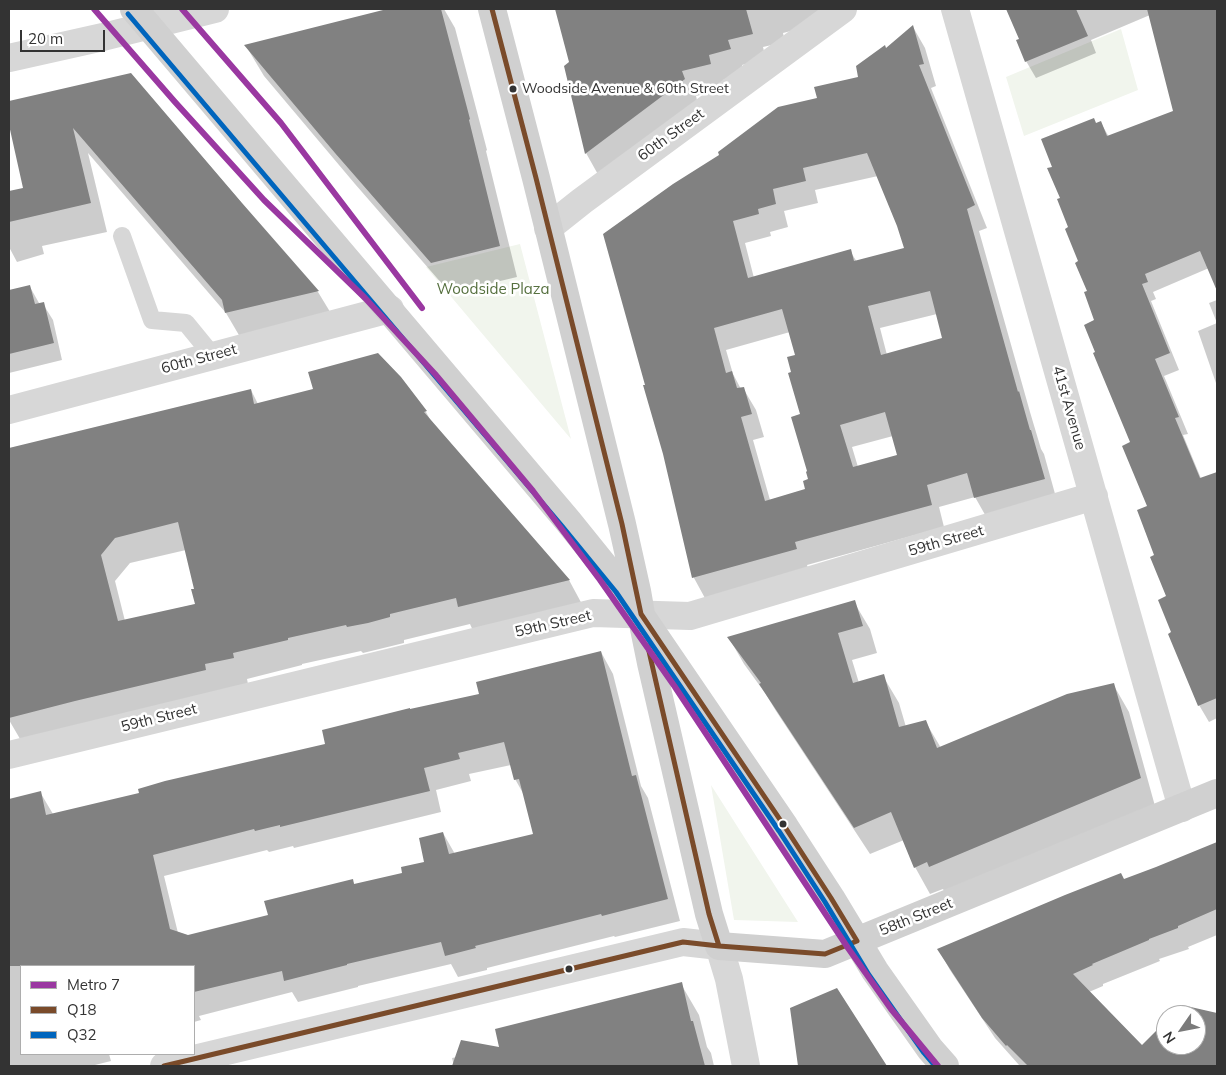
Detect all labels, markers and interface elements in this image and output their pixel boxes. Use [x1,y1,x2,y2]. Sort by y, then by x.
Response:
scale bar [22,20,108,52]
text: 20 m [28,29,63,48]
place label: Woodside Avenue & 60th Street [522,81,729,97]
marker: Woodside Avenue & 60th Street [508,84,518,94]
street label: 60th Street [634,105,708,165]
park label: Woodside Plaza [436,280,550,298]
street label: 60th Street [159,340,239,378]
street label: 41st Avenue [1048,364,1090,452]
street label: 59th Street [906,522,986,560]
street label: 59th Street [513,607,593,641]
street label: 59th Street [119,700,199,736]
unlabelled marker [778,819,788,829]
street label: 58th Street [877,894,955,940]
unlabelled marker [564,964,574,974]
legend [20,965,195,1055]
text: Metro 7 [67,975,120,994]
text: Q18 [67,1000,97,1019]
north arrow [1156,1005,1206,1055]
text: Q32 [67,1025,97,1044]
text: N [1159,1028,1180,1047]

